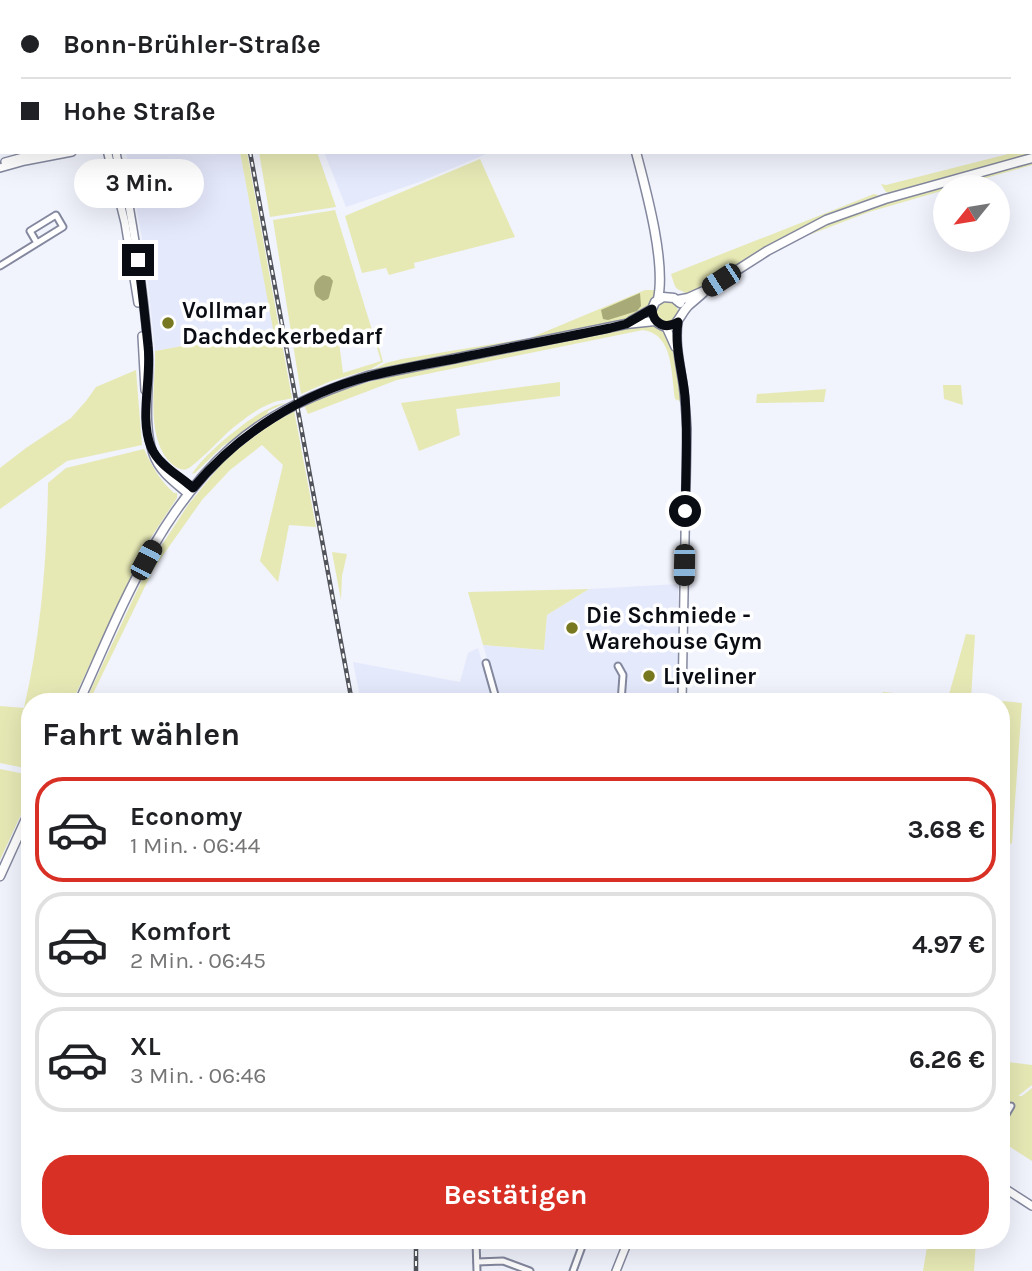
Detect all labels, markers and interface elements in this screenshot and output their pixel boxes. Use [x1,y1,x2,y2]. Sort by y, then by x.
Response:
text: Bonn-Brühler-Straße [63,29,321,60]
text: Hohe Straße [63,96,216,127]
callout: 3 Min. [73,159,203,208]
text: 3 Min. [105,170,173,197]
north arrow [933,175,1010,252]
map controls [933,175,1010,252]
route end [122,244,154,276]
car [698,260,745,300]
place label: Vollmar Dachdeckerbedarf [182,297,383,350]
marker: Vollmar Dachdeckerbedarf [160,315,176,331]
route start [669,495,701,527]
car [127,537,166,583]
car [674,544,695,586]
place label: Die Schmiede - Warehouse Gym [586,602,762,655]
marker: Die Schmiede - Warehouse Gym [564,620,580,636]
place label: Liveliner [663,663,756,690]
marker: Liveliner [641,668,657,684]
text: Fahrt wählen [42,716,240,753]
icon: car [46,798,109,861]
text: Economy [130,801,242,832]
text: 3.68 € [908,814,985,845]
text: 1 Min. · 06:44 [130,832,260,859]
icon: car [46,913,109,976]
text: Komfort [130,916,231,947]
text: 4.97 € [912,929,985,960]
text: 2 Min. · 06:45 [130,947,266,974]
icon: car [46,1028,109,1091]
text: XL [130,1031,161,1062]
text: 6.26 € [909,1044,985,1075]
text: 3 Min. · 06:46 [130,1062,267,1089]
button: Bestätigen [42,1155,989,1235]

